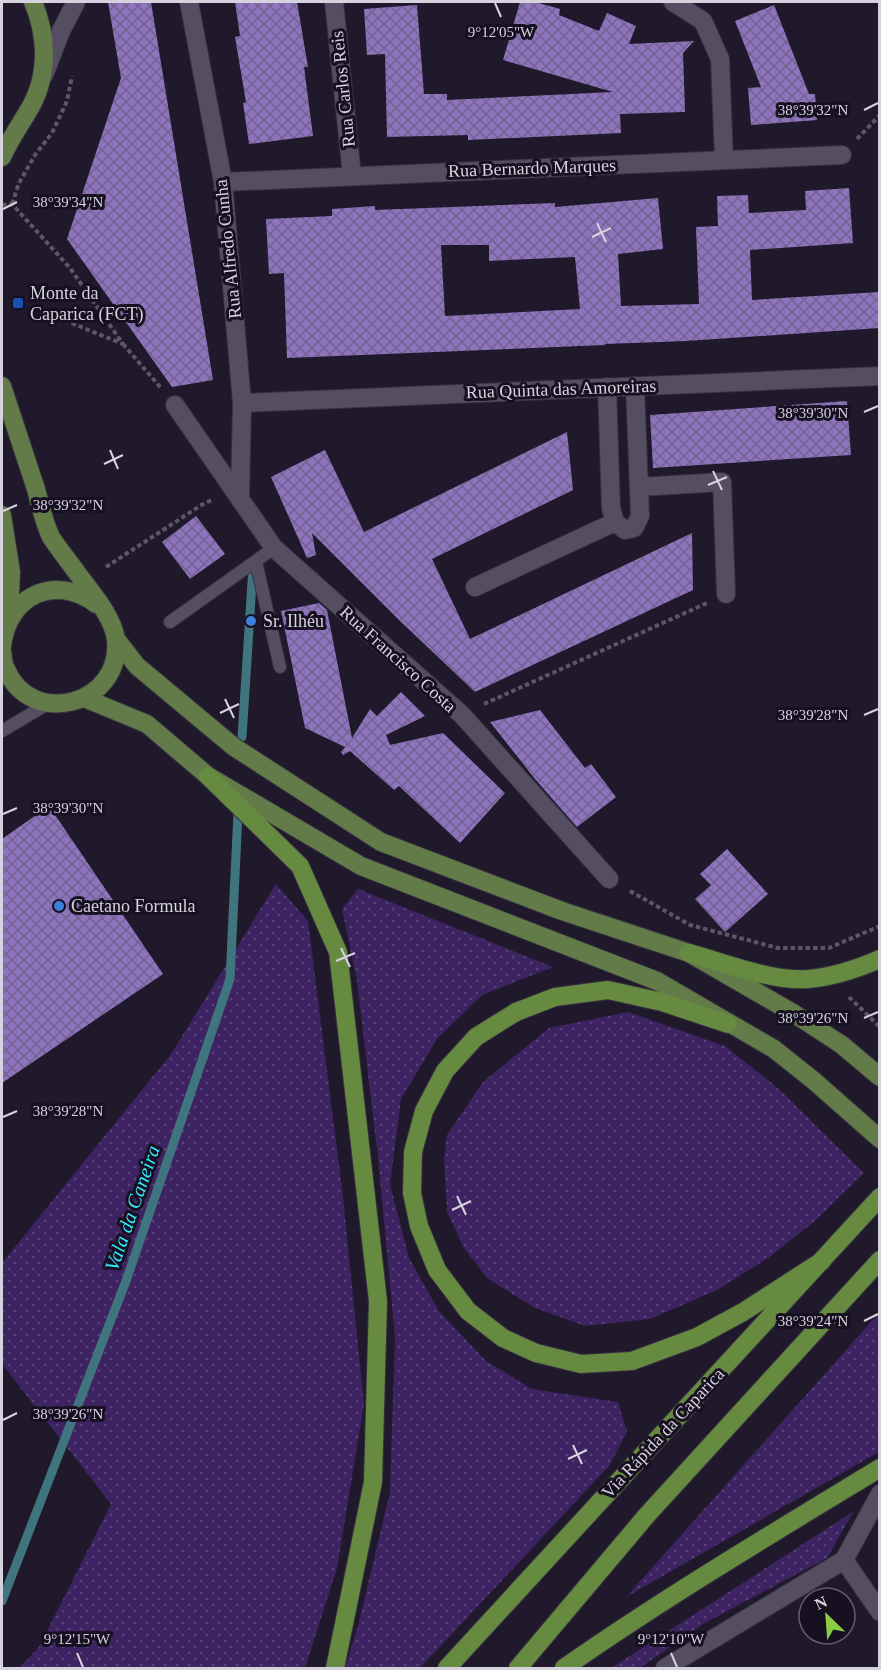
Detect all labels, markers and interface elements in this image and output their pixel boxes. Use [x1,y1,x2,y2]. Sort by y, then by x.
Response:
text: 9°12'05"W [468,24,535,40]
street label: Rua Carlos Reis [327,30,359,148]
text: 38°39'32"N [778,102,848,118]
street label: Rua Bernardo Marques [448,155,616,181]
street label: Rua Alfredo Cunha [211,178,245,320]
text: 38°39'34"N [33,194,103,210]
place label: Monte da Caparica (FCT) [30,283,143,325]
marker: Monte da Caparica (FCT) [11,296,25,310]
street label: Rua Quinta das Amoreiras [465,376,657,402]
text: 38°39'30"N [778,405,848,421]
text: 38°39'32"N [33,497,103,513]
street label: Rua Francisco Costa [336,602,460,716]
place label: Sr. Ilhéu [263,611,324,631]
marker: Sr. Ilhéu [244,614,258,628]
text: 38°39'28"N [778,707,848,723]
text: 38°39'30"N [33,800,103,816]
place label: Caetano Formula [71,896,195,916]
marker: Caetano Formula [52,899,66,913]
text: 38°39'26"N [778,1010,848,1026]
text: 38°39'28"N [33,1103,103,1119]
water label: Vala da Caneira [100,1142,164,1274]
text: 38°39'24"N [778,1313,848,1329]
street label: Via Rápida da Caparica [598,1364,728,1502]
text: 38°39'26"N [33,1406,103,1422]
north arrow [797,1586,857,1646]
text: N [812,1593,830,1613]
text: 9°12'15"W [44,1631,111,1647]
text: 9°12'10"W [638,1631,705,1647]

